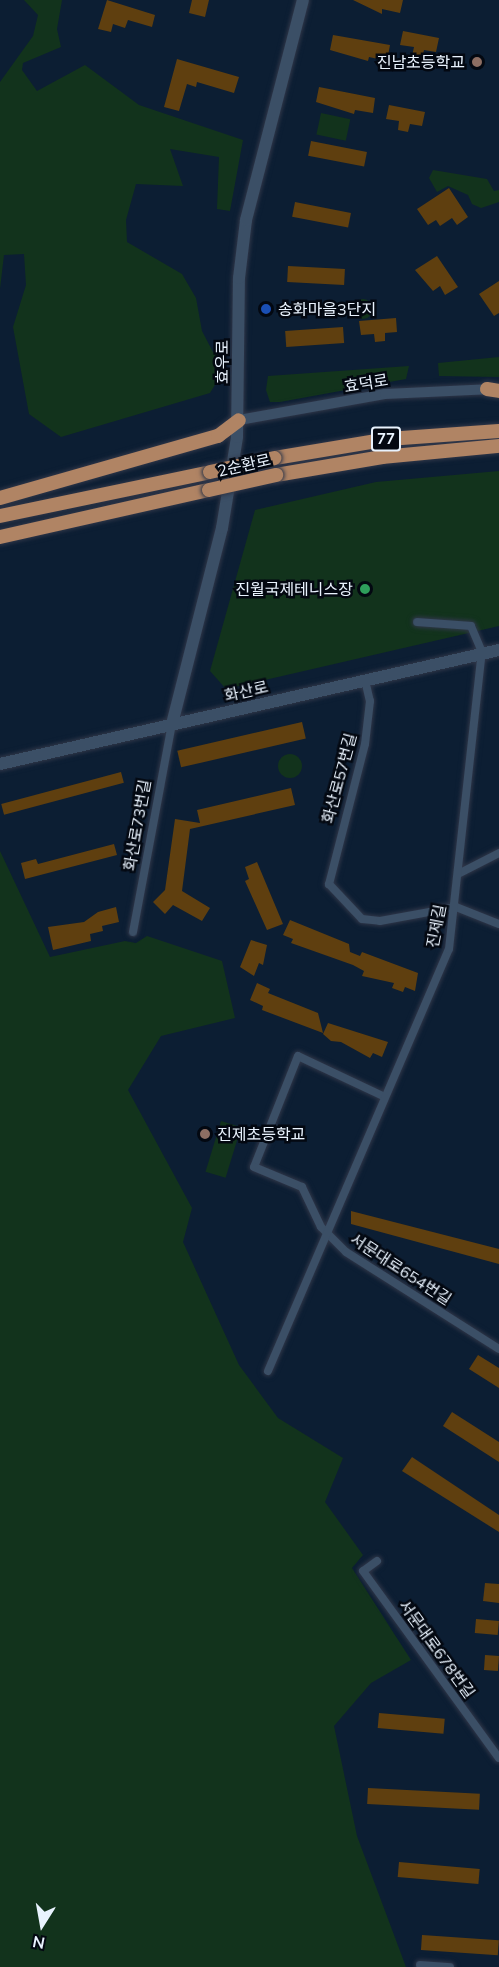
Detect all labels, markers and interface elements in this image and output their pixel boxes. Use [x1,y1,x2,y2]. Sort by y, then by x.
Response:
place label: 진남초등학교 [377,52,465,72]
marker: 진남초등학교 [470,55,484,69]
place label: 송화마을3단지 [278,299,376,319]
marker: 송화마을3단지 [259,302,273,316]
street label: 효우로 [212,340,232,384]
street label: 효덕로 [343,370,389,396]
road number: 77 [371,427,401,451]
street label: 2순환로 [216,450,272,480]
place label: 진월국제테니스장 [235,579,353,599]
marker: 진월국제테니스장 [358,582,372,596]
street label: 화산로 [222,677,270,705]
street label: 화산로57번길 [318,731,360,825]
street label: 화산로73번길 [119,778,155,872]
street label: 진제길 [422,902,450,950]
place label: 진제초등학교 [217,1124,305,1144]
marker: 진제초등학교 [198,1127,212,1141]
street label: 서문대로654번길 [347,1229,455,1309]
street label: 서문대로678번길 [395,1596,479,1702]
north arrow [12,1895,72,1955]
text: N [31,1932,46,1954]

